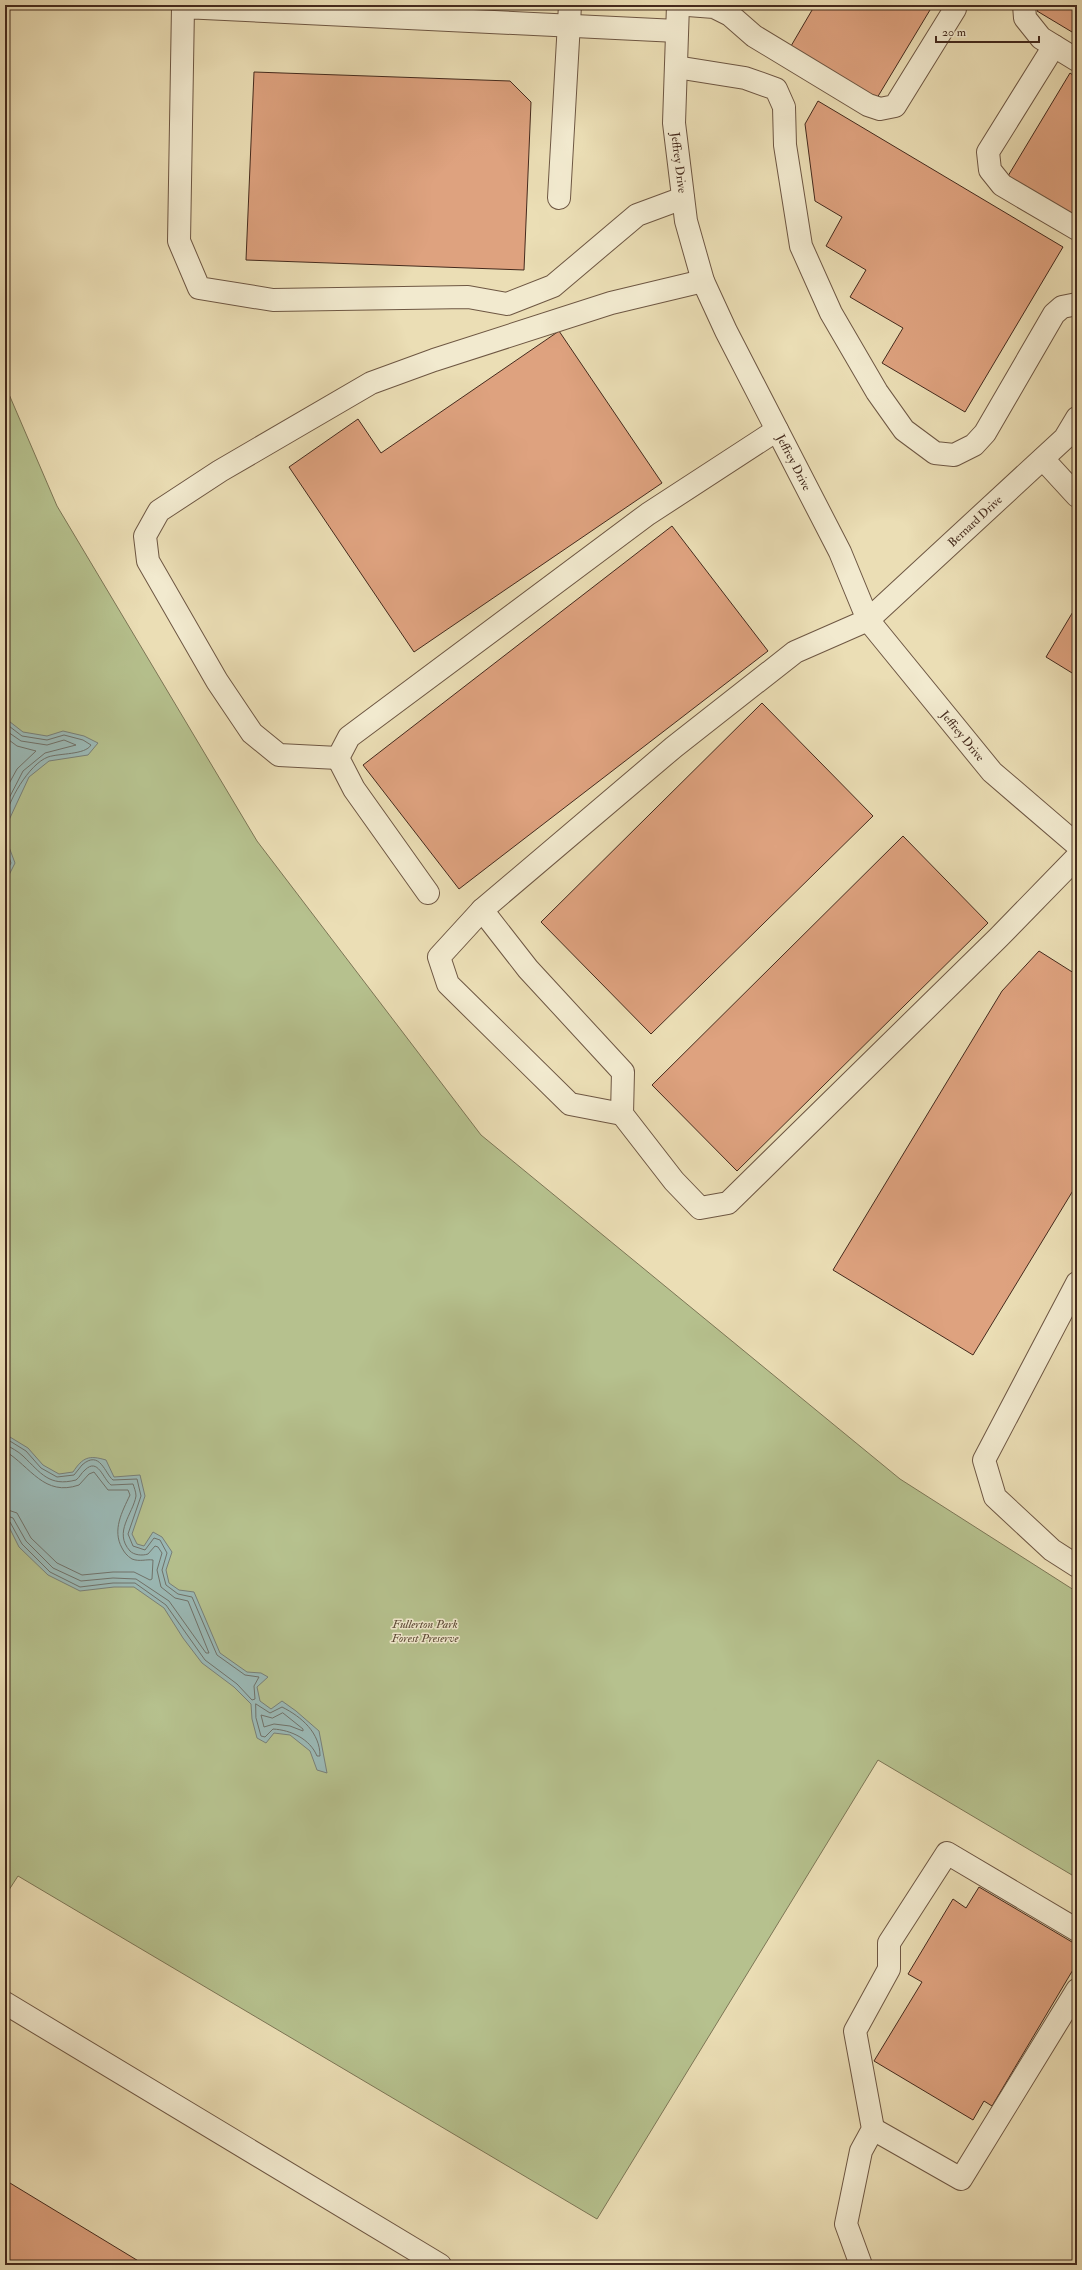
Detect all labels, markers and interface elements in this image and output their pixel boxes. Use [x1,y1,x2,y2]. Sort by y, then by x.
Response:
scale bar [936,18,1039,44]
text: 20 m [942,25,967,40]
street label: Jeffrey Drive [667,130,690,194]
street label: Jeffrey Drive [772,431,814,493]
street label: Bernard Drive [945,492,1006,550]
street label: Jeffrey Drive [936,707,987,765]
park label: Fullerton Park Forest Preserve [390,1617,460,1646]

